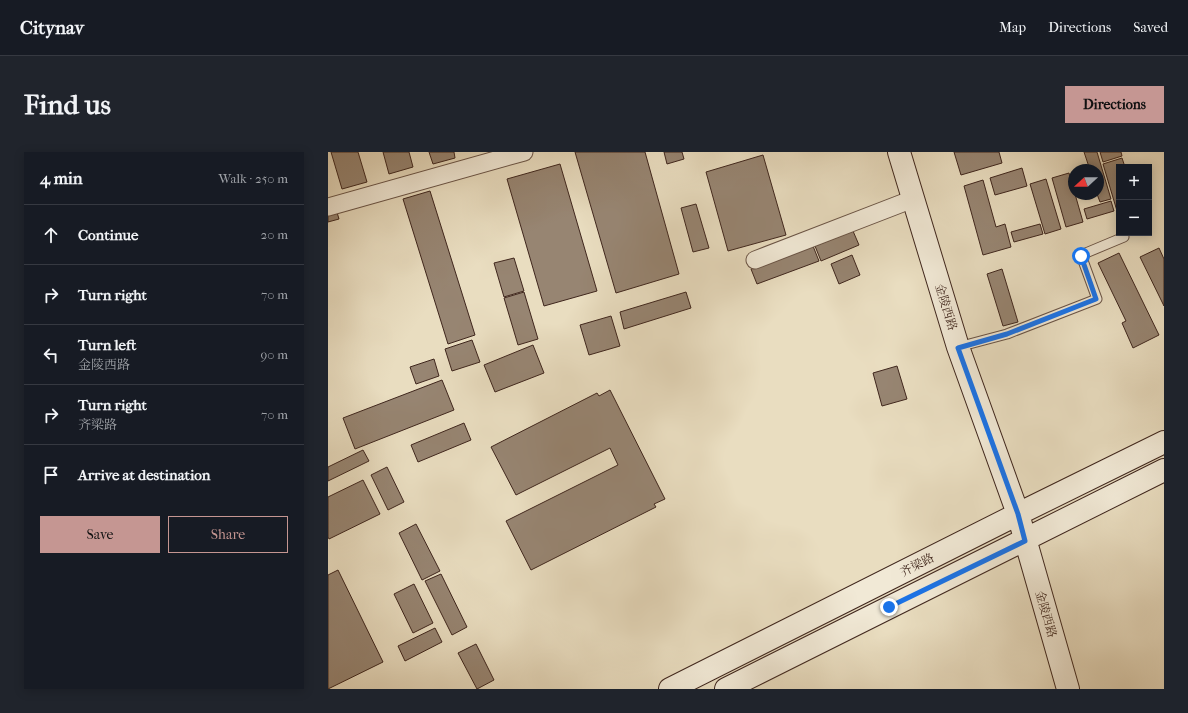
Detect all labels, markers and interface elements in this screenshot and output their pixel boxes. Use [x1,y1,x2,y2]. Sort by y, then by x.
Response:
text: Citynav [20,17,84,39]
text: Map [999,19,1026,36]
text: Directions [1048,19,1111,36]
text: Saved [1133,19,1168,36]
button: Directions [1065,86,1164,123]
text: Find us [24,88,111,121]
north arrow [1068,164,1104,200]
map controls [1116,164,1152,236]
button: + [1116,164,1152,200]
text: 4 min [40,168,83,188]
text: Walk · 250 m [219,171,288,186]
button: − [1116,200,1152,236]
icon: ahead [40,224,62,246]
text: Continue [78,226,138,244]
text: 20 m [261,227,288,242]
route start [1072,247,1090,265]
street label: 金陵西路 [932,282,960,332]
icon: right [40,284,62,306]
text: Turn right [78,286,147,304]
text: 70 m [261,287,288,302]
text: Turn left [78,336,136,354]
icon: left [40,344,62,366]
text: 90 m [260,347,288,362]
text: 金陵西路 [78,357,130,372]
text: Turn right [78,396,147,414]
icon: right [40,404,62,426]
text: 70 m [261,407,288,422]
text: 齐梁路 [78,417,117,432]
icon: arrive [40,464,62,486]
text: Arrive at destination [78,466,210,484]
button: Save [40,516,160,553]
button: Share [168,516,288,553]
street label: 齐梁路 [898,551,936,579]
street label: 金陵西路 [1033,589,1059,639]
route end [880,598,898,616]

